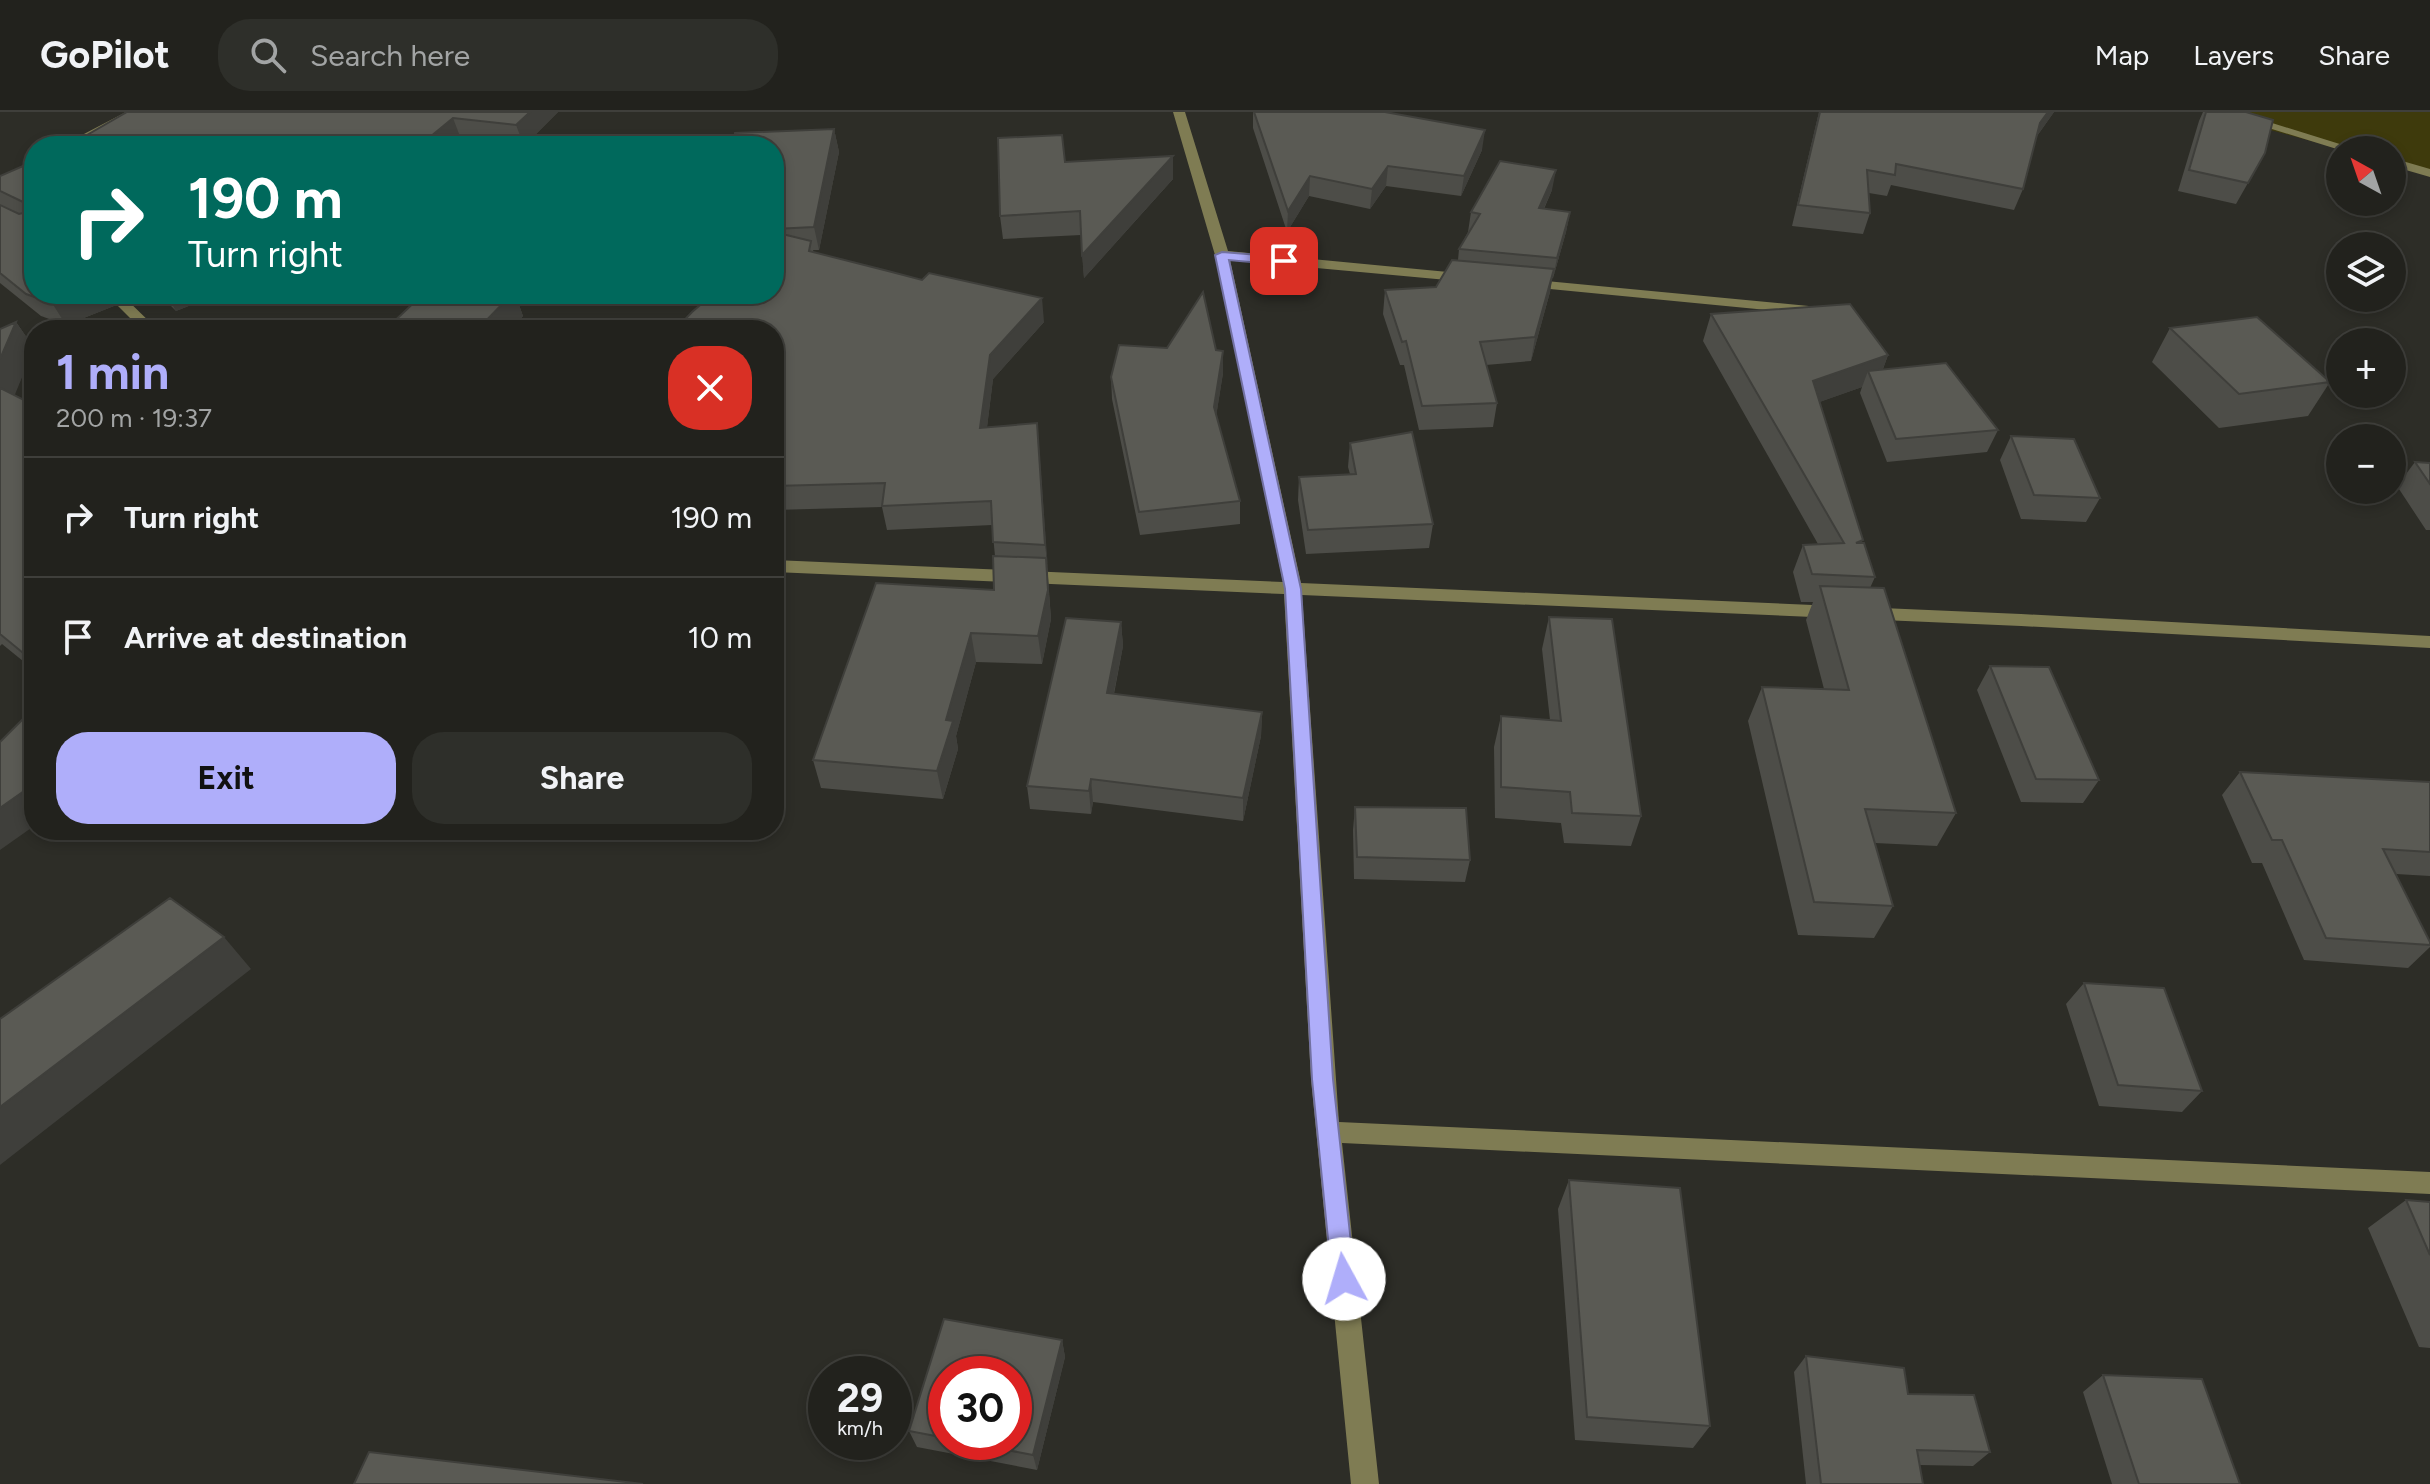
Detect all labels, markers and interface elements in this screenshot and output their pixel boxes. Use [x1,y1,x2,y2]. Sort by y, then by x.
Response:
search box [218,19,778,91]
text: GoPilot [40,32,170,78]
icon: search [246,33,290,77]
text: Search here [310,37,470,74]
text: Map [2095,38,2149,72]
text: Layers [2193,38,2274,72]
text: Share [2318,38,2390,72]
north arrow [2326,136,2406,216]
map controls [2326,136,2406,504]
text: 190 m [188,165,343,232]
icon: right [56,168,160,272]
pin [1250,227,1318,295]
button: layers [2326,232,2406,312]
text: Turn right [188,233,343,276]
icon: arrive [1262,239,1306,283]
button: + [2326,328,2406,408]
text: 1 min [56,343,169,401]
button: close [668,346,752,430]
text: 200 m · 19:37 [56,402,212,434]
button: − [2326,424,2406,504]
icon: right [56,495,100,539]
text: Turn right [124,499,259,536]
text: 190 m [670,499,752,536]
icon: arrive [56,615,100,659]
text: Arrive at destination [124,619,407,656]
text: 10 m [687,619,752,656]
button: Exit [56,732,396,824]
button: Share [412,732,752,824]
position arrow [1302,1237,1386,1321]
speed limit sign: 30 [928,1356,1032,1460]
text: 29 [837,1374,883,1422]
text: km/h [837,1416,883,1440]

